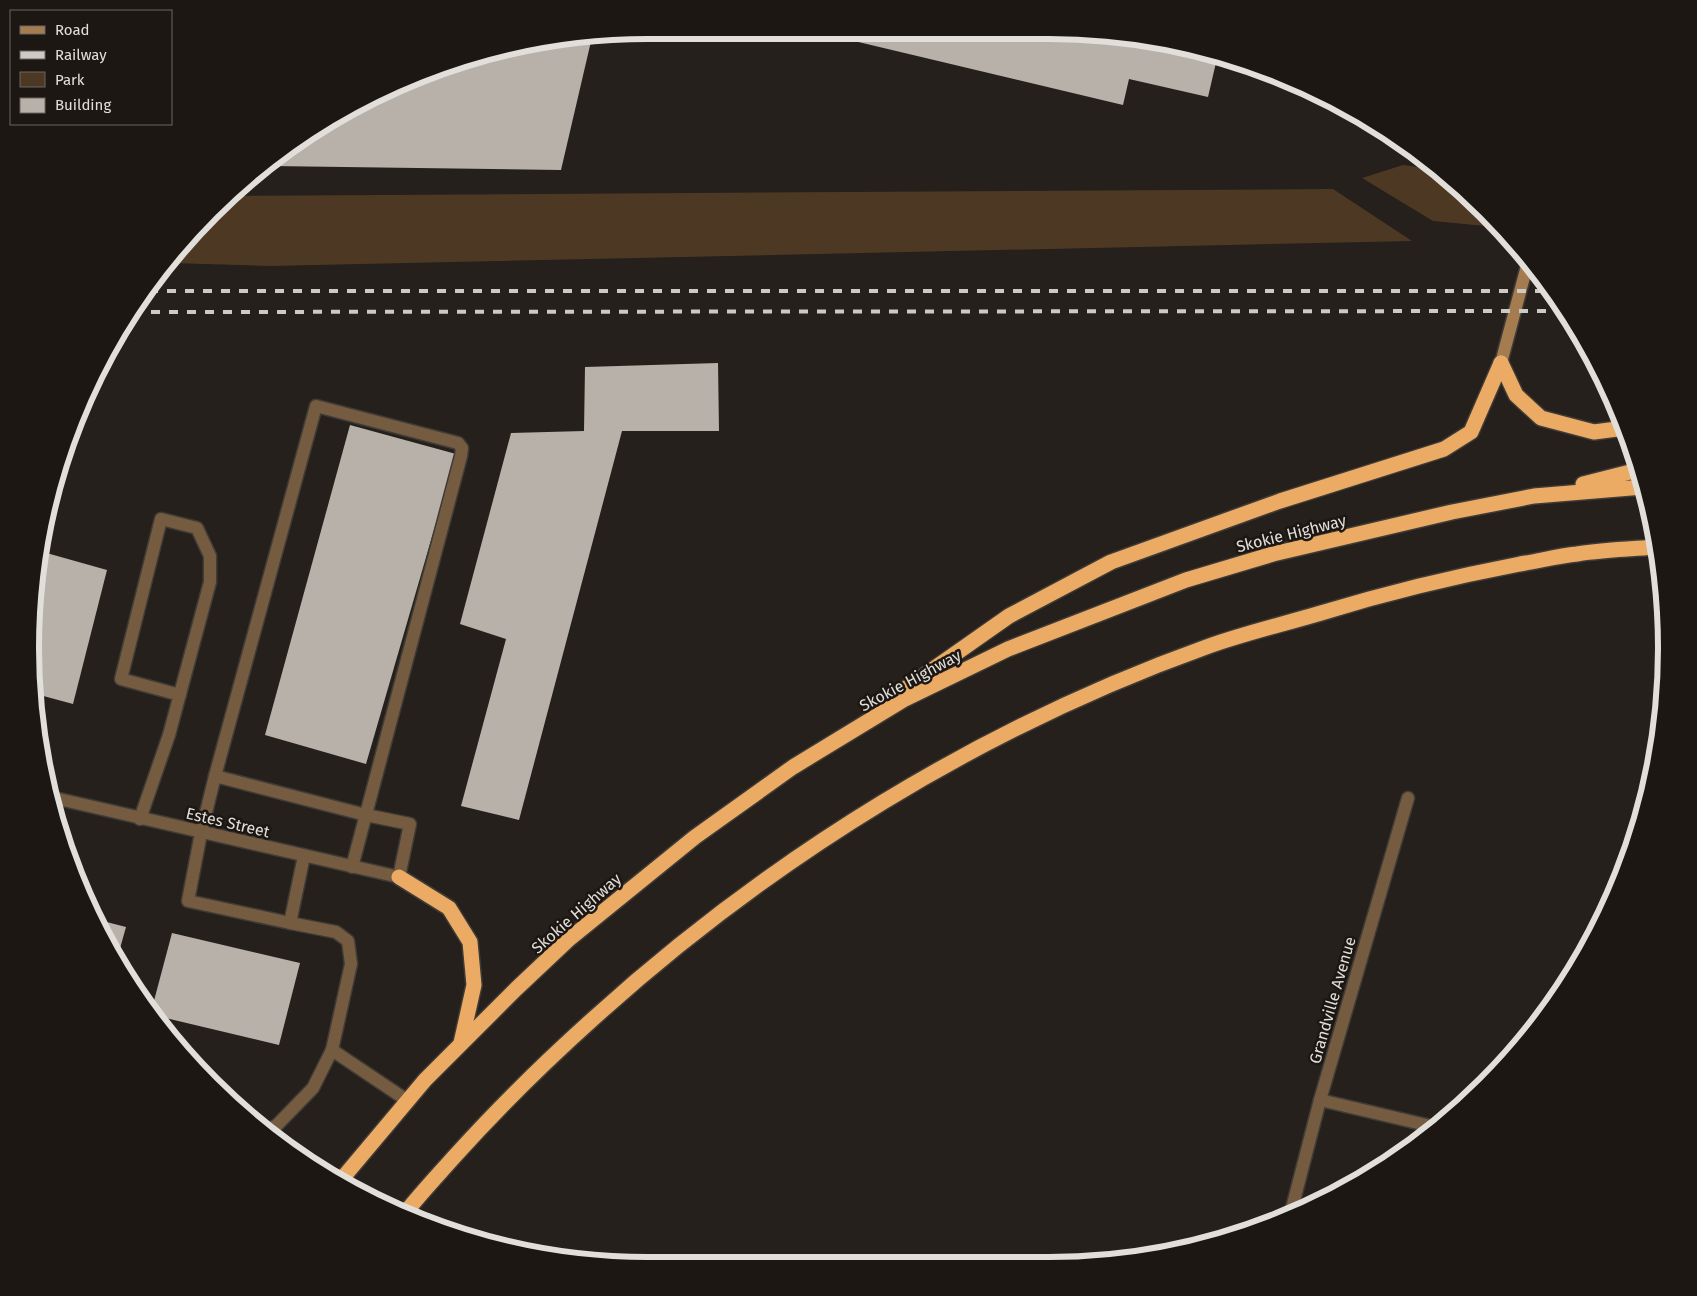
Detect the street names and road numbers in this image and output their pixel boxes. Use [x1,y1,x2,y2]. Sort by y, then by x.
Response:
street label: Skokie Highway [1234,511,1348,556]
street label: Skokie Highway [856,646,964,715]
street label: Estes Street [184,804,272,841]
street label: Skokie Highway [528,869,625,957]
street label: Grandville Avenue [1305,935,1360,1066]

